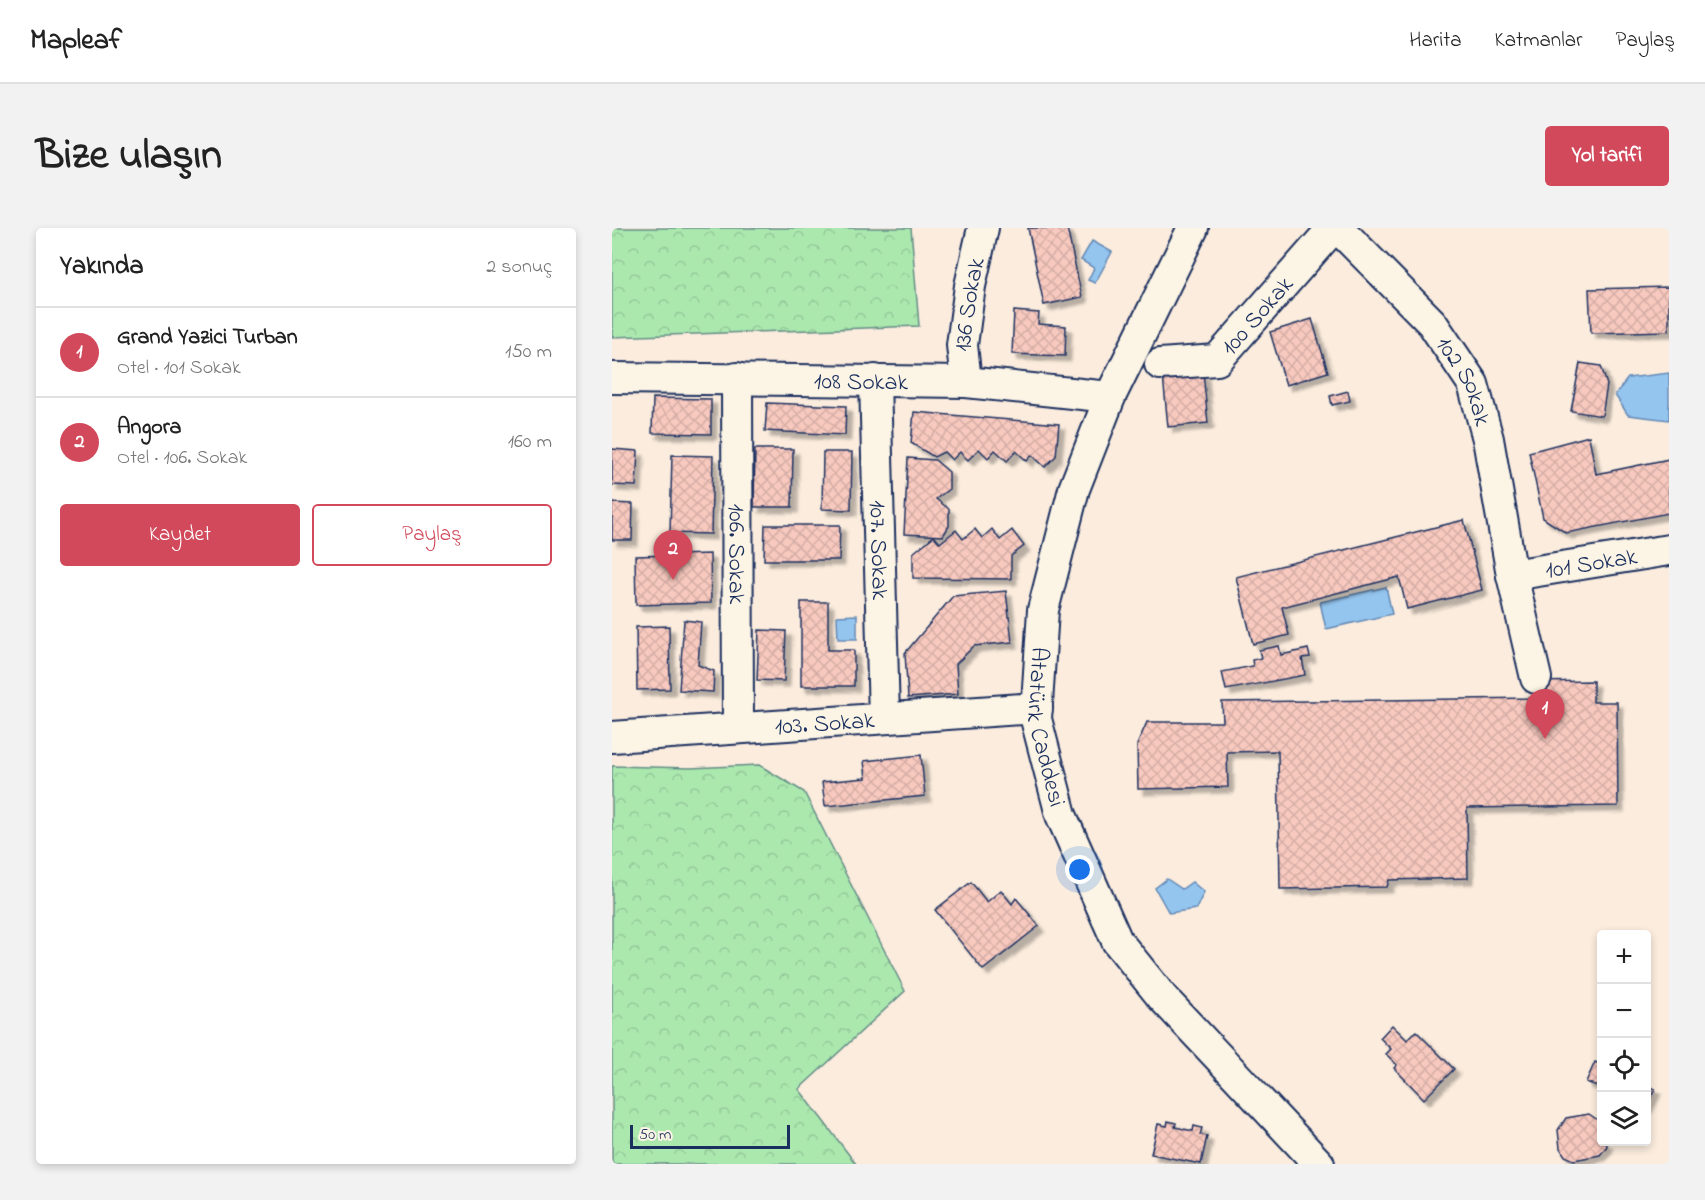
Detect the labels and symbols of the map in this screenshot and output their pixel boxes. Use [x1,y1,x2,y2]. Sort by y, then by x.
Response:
street label: 136 Sokak [947,254,996,353]
street label: 100 Sokak [1214,269,1303,364]
street label: 102 Sokak [1426,330,1499,431]
street label: 108 Sokak [814,365,909,401]
street label: 107. Sokak [858,500,896,601]
street label: 106. Sokak [717,504,753,605]
pin: 2 [654,530,692,580]
street label: 101 Sokak [1543,540,1640,589]
street label: Atatürk Caddesi [1016,646,1073,811]
pin: 1 [1526,690,1564,739]
street label: 103. Sokak [774,704,876,746]
your location [1065,855,1094,884]
scale bar [630,1122,790,1150]

